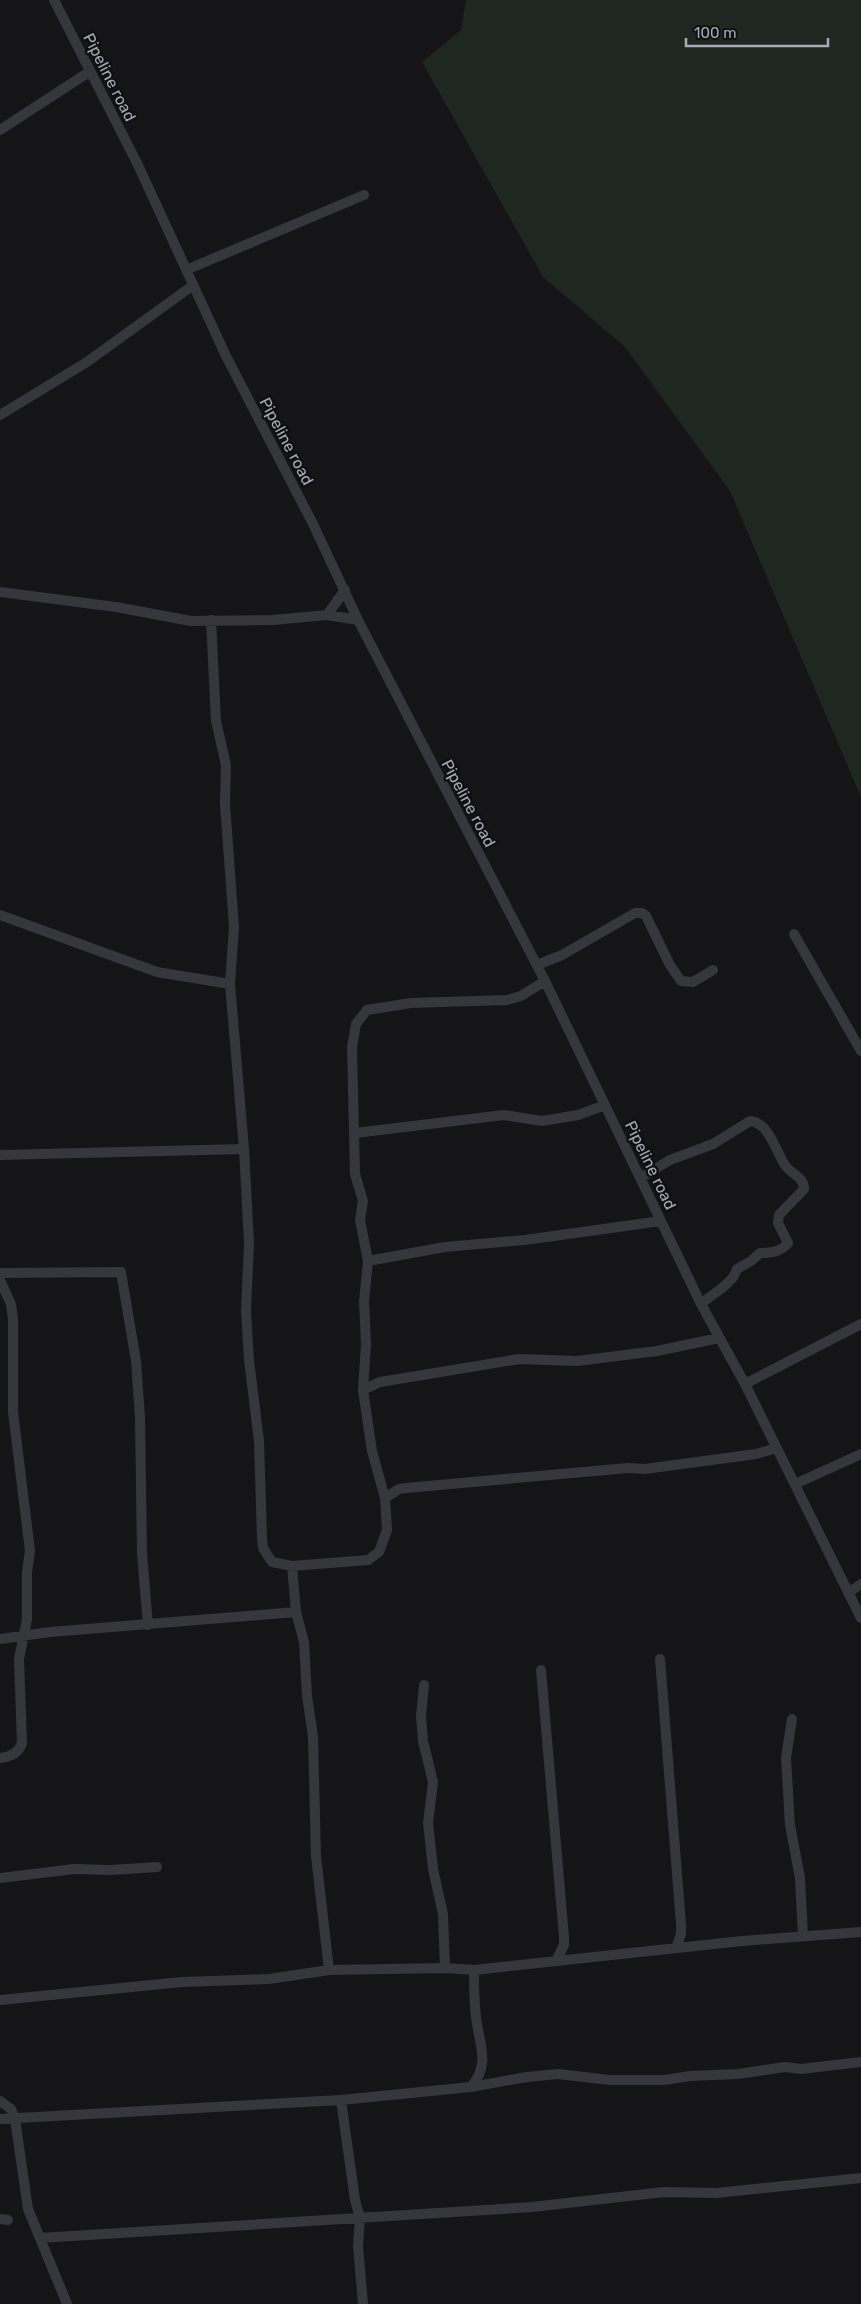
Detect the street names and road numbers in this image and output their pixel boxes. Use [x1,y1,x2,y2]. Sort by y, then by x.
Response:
street label: Pipeline road [79,30,140,125]
street label: Pipeline road [256,394,318,488]
street label: Pipeline road [438,756,500,850]
street label: Pipeline road [621,1118,680,1213]

